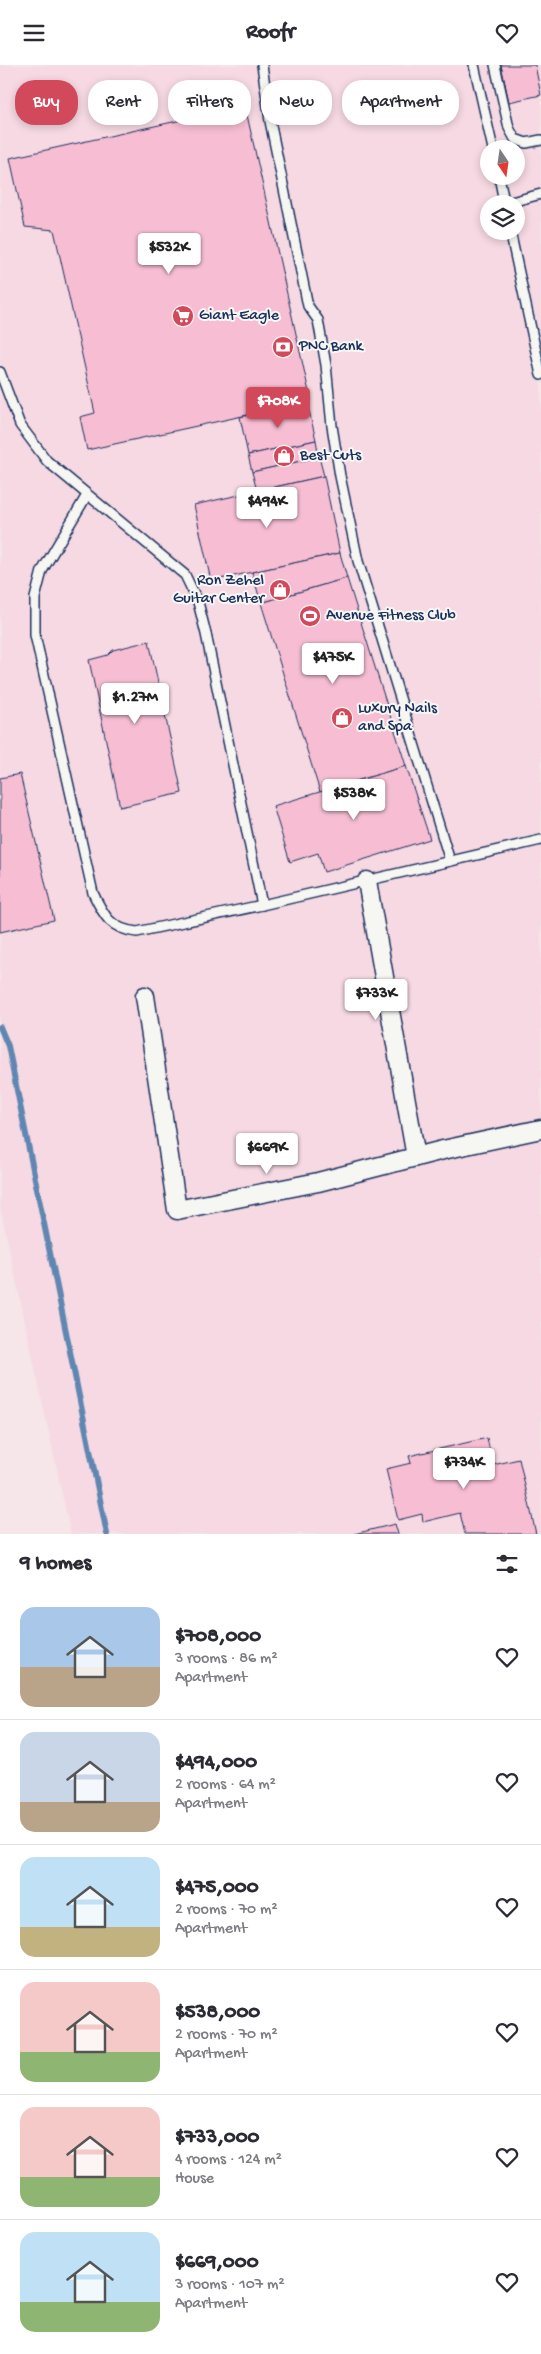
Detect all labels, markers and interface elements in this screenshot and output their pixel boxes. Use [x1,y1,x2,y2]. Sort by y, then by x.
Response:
icon: menu [20,19,48,47]
icon: heart [493,19,521,47]
text: Roofr [246,20,295,46]
chip: Buy [15,80,78,125]
chip: Rent [88,80,158,125]
chip: Filters [168,80,251,125]
chip: New [261,80,332,125]
chip: Apartment [342,80,459,125]
north arrow [480,140,525,185]
map controls [480,140,525,240]
button: layers [480,195,525,240]
pin: $532K [134,233,204,275]
text: $532K [149,239,189,258]
supermarket icon: Giant Eagle [171,304,195,328]
place label: Giant Eagle [199,307,280,326]
bank icon: PNC Bank [271,335,295,359]
place label: PNC Bank [298,338,364,357]
pin: $708K [243,387,313,429]
text: $708K [257,393,299,412]
shop icon: Best Cuts [272,444,296,468]
place label: Best Cuts [299,447,362,466]
pin: $494K [232,487,302,529]
text: $494K [247,493,287,512]
place label: Ron Zehel Guitar Center [173,572,265,609]
shop icon: Ron Zehel Guitar Center [268,578,292,602]
sports icon: Avenue Fitness Club [298,604,322,628]
place label: Avenue Fitness Club [326,607,456,626]
pin: $475K [298,643,368,685]
text: $475K [313,649,353,668]
pin: $1.27M [94,683,176,725]
text: $1.27M [112,689,158,708]
place label: Luxury Nails and Spa [358,700,438,737]
shop icon: Luxury Nails and Spa [330,706,354,730]
pin: $538K [319,779,389,821]
text: $538K [333,785,375,804]
pin: $733K [341,979,411,1021]
text: $733K [356,985,396,1004]
pin: $669K [232,1133,302,1175]
text: $669K [247,1139,287,1158]
pin: $734K [429,1447,499,1490]
text: $734K [444,1454,484,1473]
icon: filters [493,1550,521,1578]
text: 9 homes [20,1552,91,1577]
text: $708,000 [175,1625,261,1650]
icon: home [60,1627,120,1687]
icon: heart [493,1643,521,1671]
text: 3 rooms · 86 m² [175,1650,278,1669]
text: Apartment [175,1669,247,1688]
text: $494,000 [175,1751,257,1776]
icon: home [60,1752,120,1812]
icon: heart [493,1768,521,1796]
text: 2 rooms · 64 m² [175,1776,276,1795]
text: Apartment [175,1795,247,1814]
text: $475,000 [175,1876,259,1901]
icon: home [60,1877,120,1937]
icon: heart [493,1893,521,1921]
text: 2 rooms · 70 m² [175,1901,278,1920]
text: Apartment [175,1920,247,1939]
text: $538,000 [175,2001,260,2026]
icon: home [60,2002,120,2062]
icon: heart [493,2018,521,2046]
text: 2 rooms · 70 m² [175,2026,278,2045]
text: Apartment [175,2045,247,2064]
text: $733,000 [175,2126,260,2151]
icon: home [60,2127,120,2187]
icon: heart [493,2143,521,2171]
text: 4 rooms · 124 m² [175,2151,282,2170]
text: House [175,2170,214,2189]
text: $669,000 [175,2251,259,2276]
icon: home [60,2252,120,2312]
icon: heart [493,2268,521,2296]
text: 3 rooms · 107 m² [175,2276,285,2295]
text: Apartment [175,2295,247,2314]

